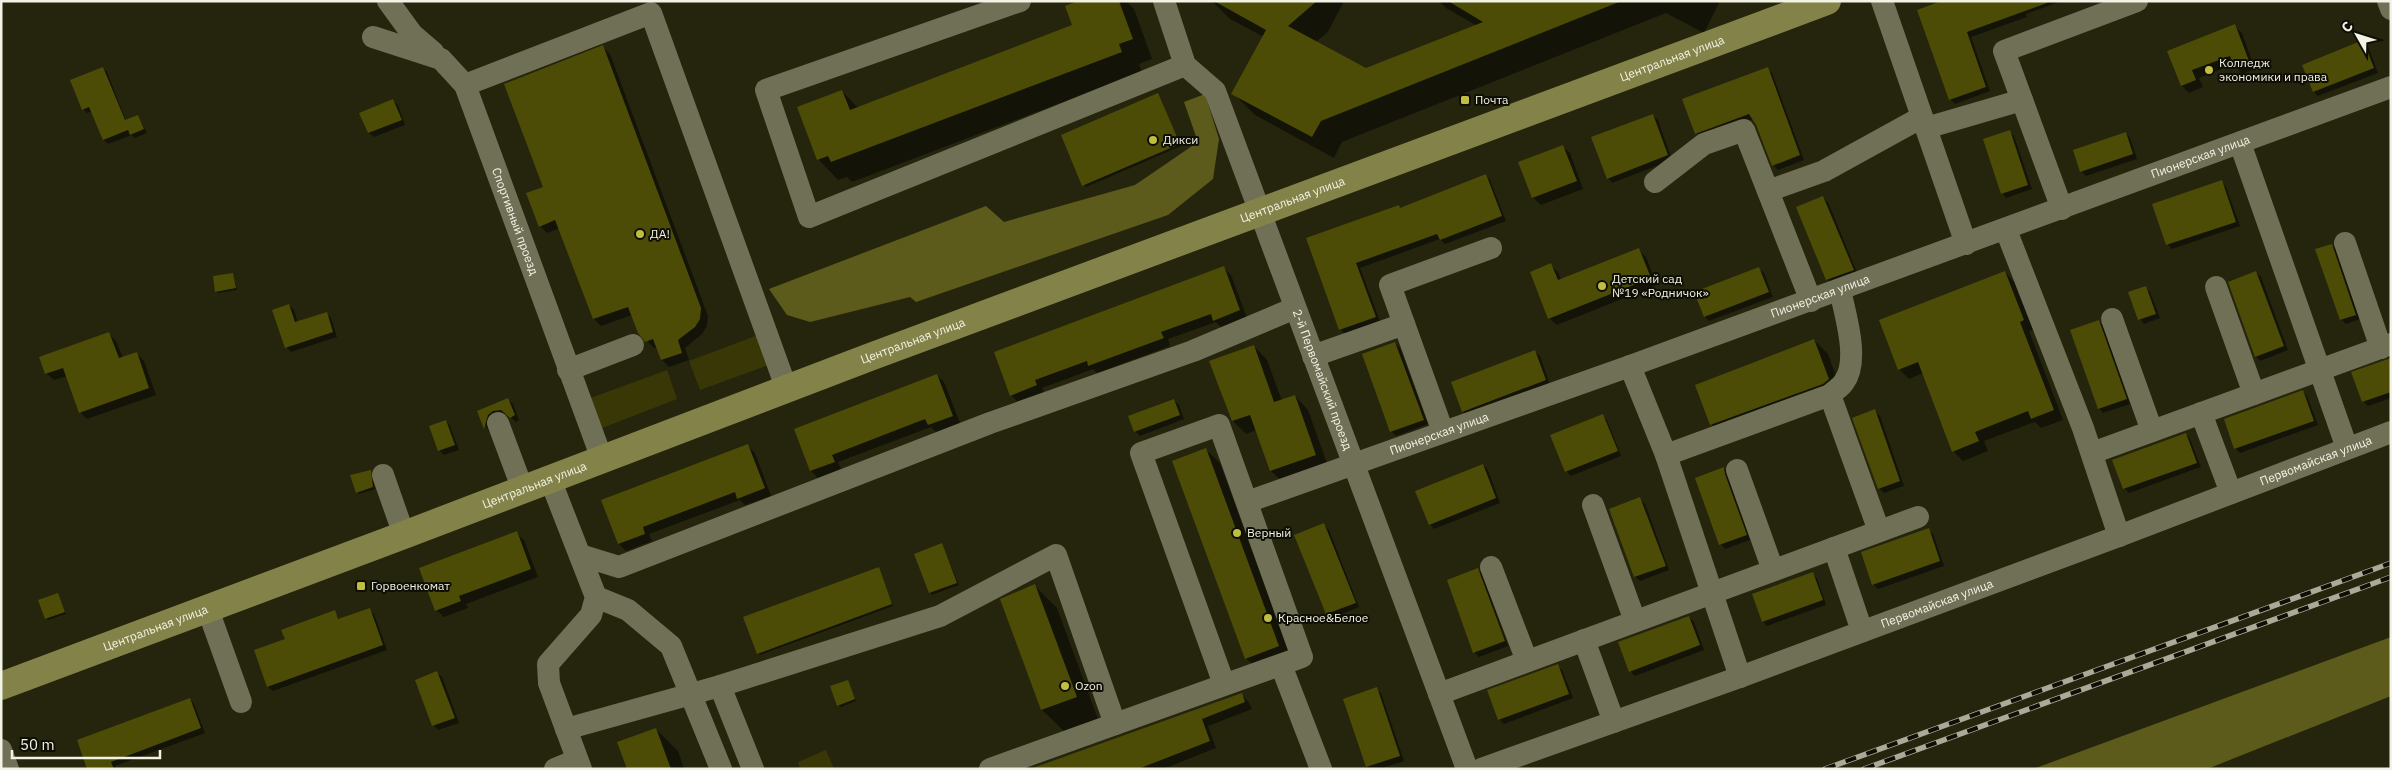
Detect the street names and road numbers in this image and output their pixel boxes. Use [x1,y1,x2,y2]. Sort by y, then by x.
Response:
street label: Центральная улица [1617,32,1727,84]
street label: Пионерская улица [2149,131,2252,181]
street label: Спортивный проезд [489,165,542,277]
street label: Центральная улица [1238,173,1347,226]
street label: Пионерская улица [1769,271,1872,321]
street label: 2-й Первомайский проезд [1290,307,1356,452]
street label: Центральная улица [858,314,968,367]
street label: Пионерская улица [1387,409,1491,458]
street label: Первомайская улица [2258,432,2374,488]
street label: Центральная улица [480,458,589,511]
street label: Первомайская улица [1879,575,1996,631]
street label: Центральная улица [101,601,210,654]

